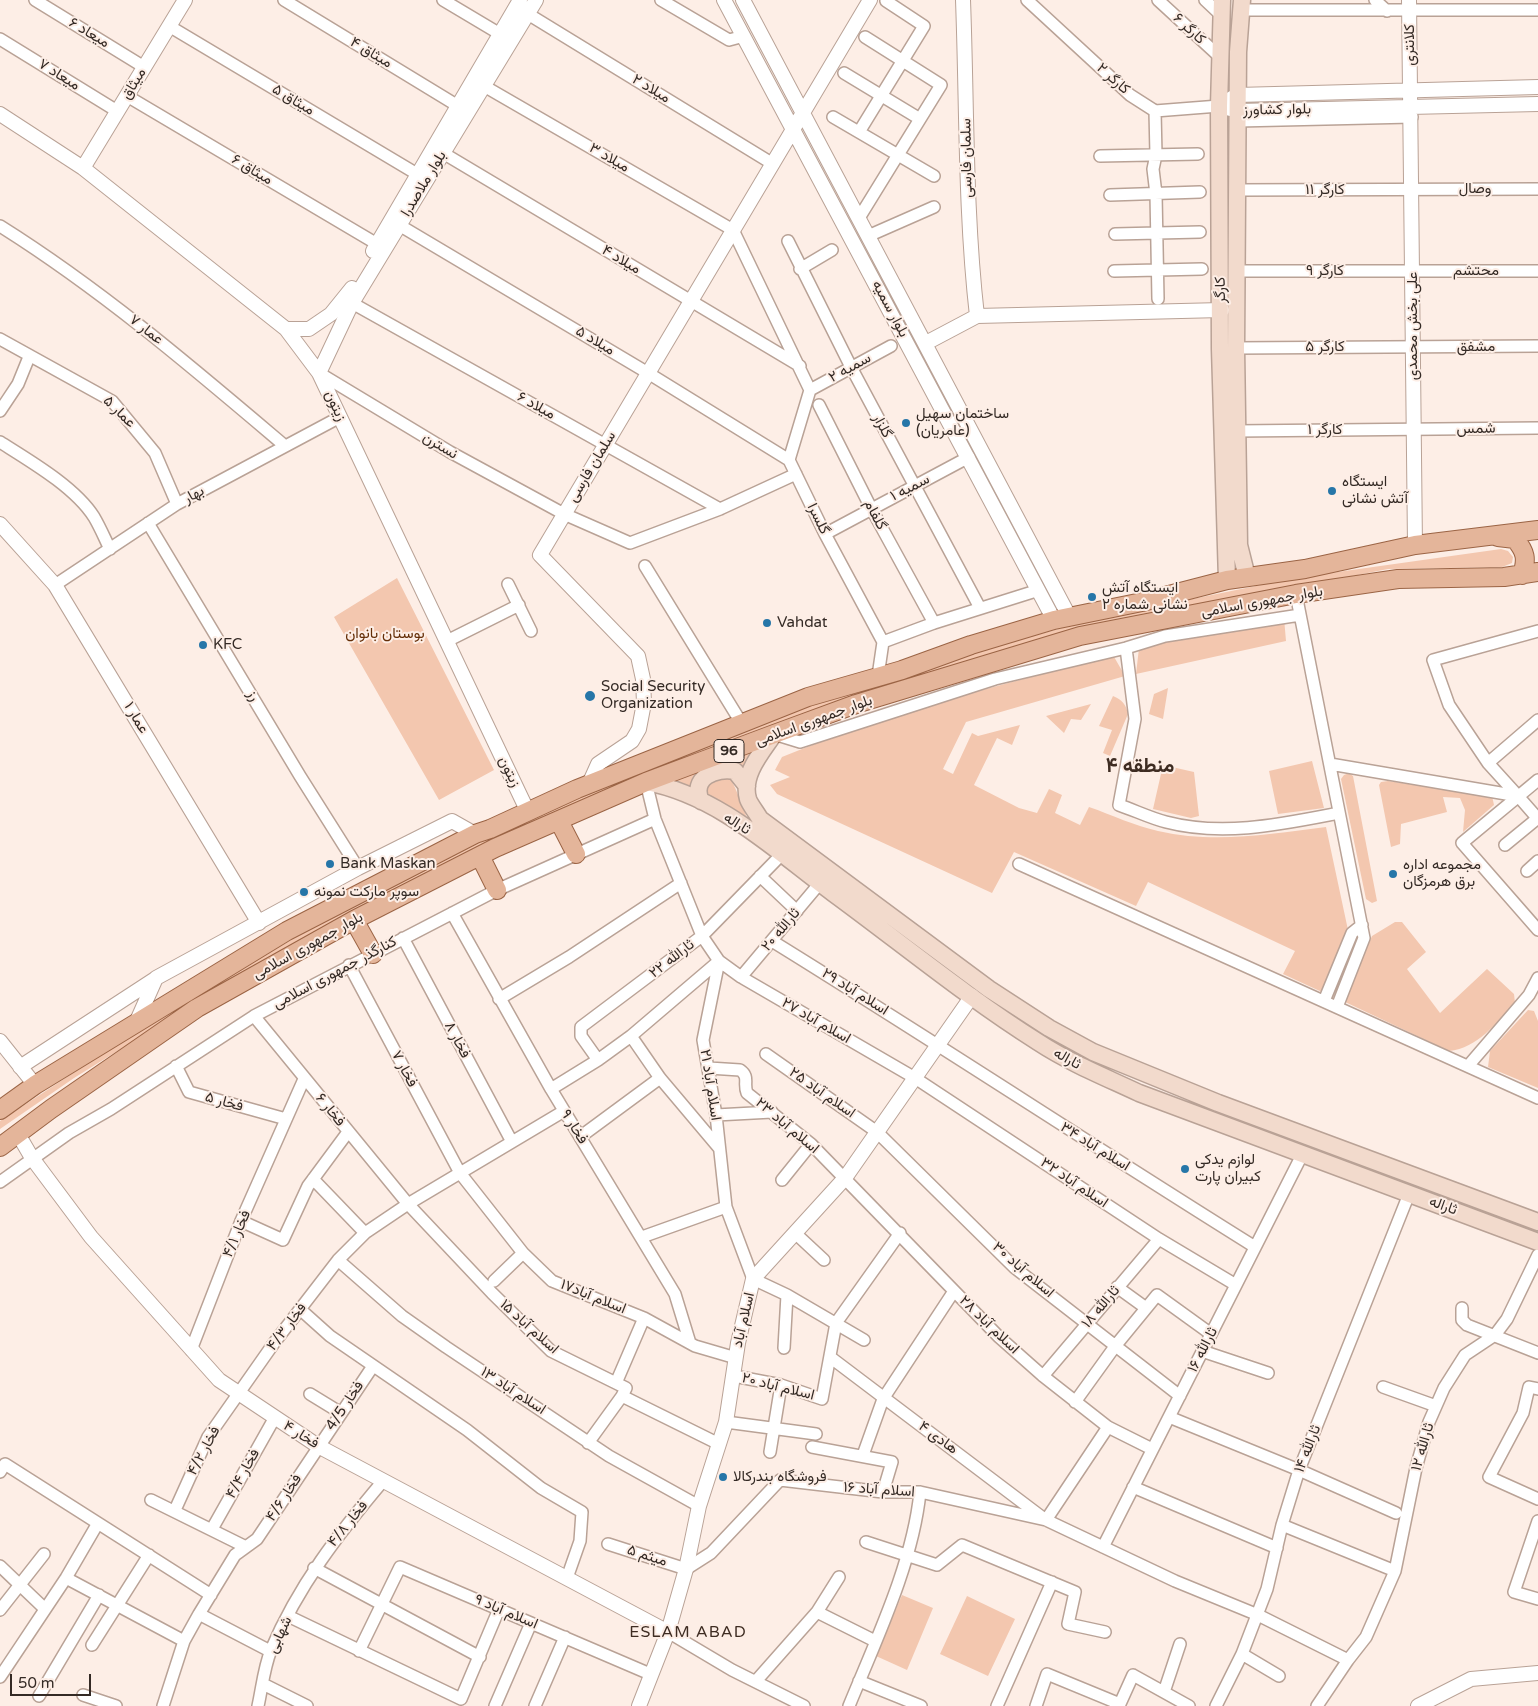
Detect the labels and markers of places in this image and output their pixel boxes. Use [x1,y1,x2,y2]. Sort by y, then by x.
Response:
place label: ساختمان سهیل (عامریان) [916,405,1009,440]
marker: ساختمان سهیل (عامریان) [900,417,912,429]
place label: ایستگاه آتش نشانی [1342,473,1408,508]
marker: ایستگاه آتش نشانی [1326,485,1338,497]
place label: ایستگاه آتش نشانی شماره ۲ [1102,579,1188,614]
marker: ایستگاه آتش نشانی شماره ۲ [1086,591,1098,603]
place label: Vahdat [777,614,828,632]
marker: Vahdat [761,617,773,629]
place label: KFC [213,636,242,654]
marker: KFC [197,639,209,651]
place label: Social Security Organization [601,678,705,713]
marker: Social Security Organization [583,689,597,703]
place label: Bank Maskan [340,855,436,873]
place label: مجموعه اداره برق هرمزگان [1403,856,1481,891]
marker: Bank Maskan [324,858,336,870]
marker: مجموعه اداره برق هرمزگان [1387,868,1399,880]
place label: سوپر مارکت نمونه [314,883,419,901]
marker: سوپر مارکت نمونه [298,886,310,898]
place label: لوازم یدکی کبیران پارت [1195,1151,1261,1186]
marker: لوازم یدکی کبیران پارت [1179,1163,1191,1175]
place label: فروشگاه بندرکالا [733,1468,827,1486]
marker: فروشگاه بندرکالا [717,1471,729,1483]

